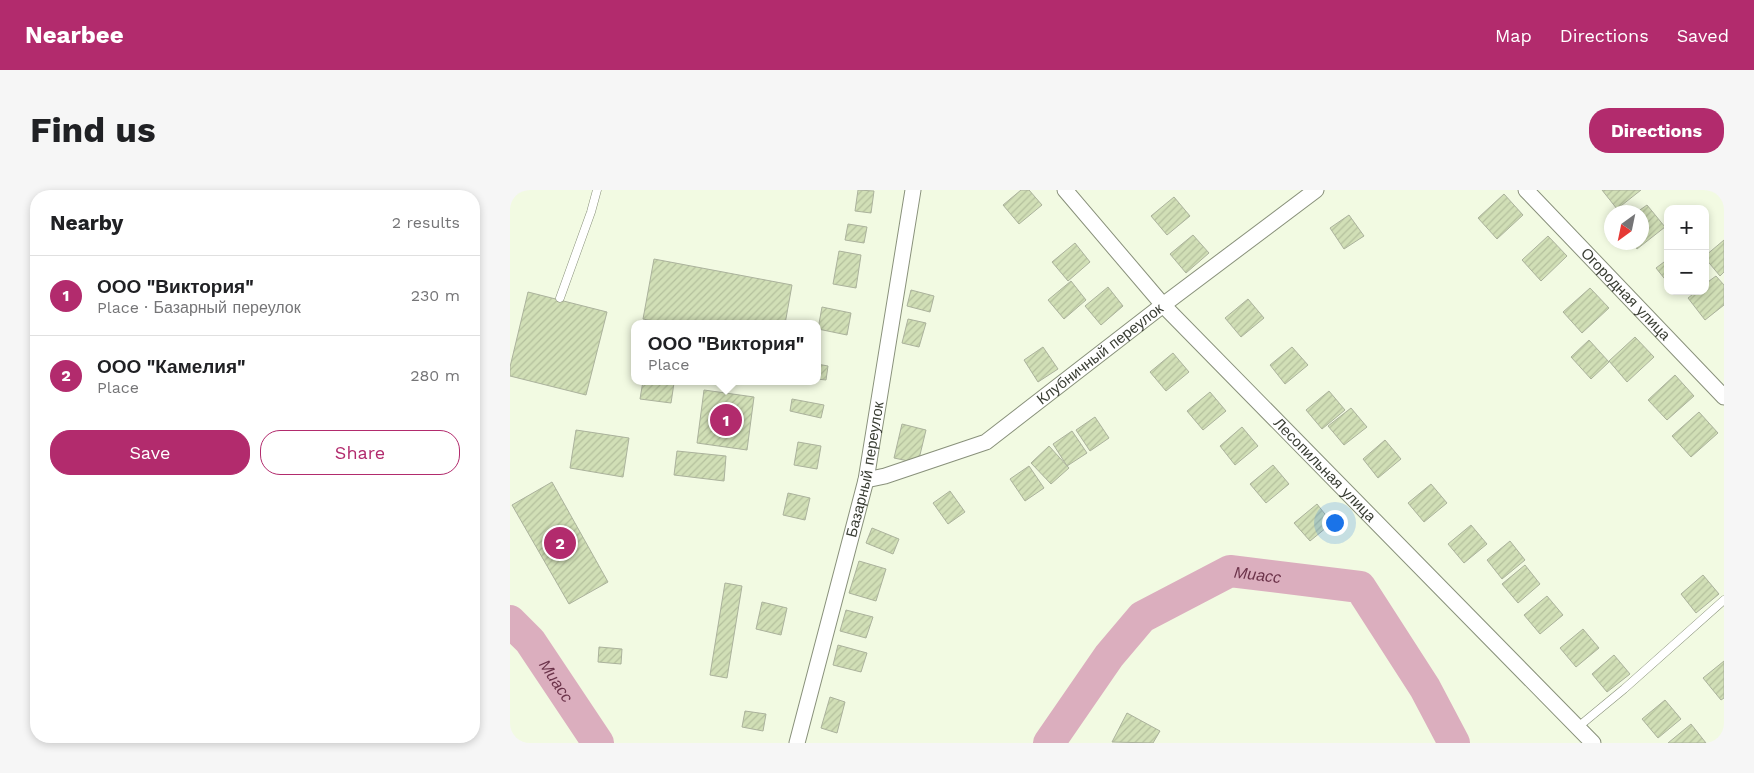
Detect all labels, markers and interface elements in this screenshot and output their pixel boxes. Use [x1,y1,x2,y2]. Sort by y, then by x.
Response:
text: Nearbee [25,21,124,49]
text: Map [1495,25,1532,46]
text: Directions [1560,25,1649,46]
text: Saved [1677,25,1729,46]
button: Directions [1589,108,1724,153]
text: Find us [30,109,156,151]
north arrow [1604,205,1649,250]
map controls [1664,205,1709,295]
button: + [1664,205,1709,250]
text: Nearby [50,210,123,235]
text: 2 results [392,213,460,232]
street label: Огородная улица [1577,244,1674,345]
button: − [1664,250,1709,295]
text: ООО "Виктория" [97,275,254,298]
text: 1 [63,286,69,305]
text: 230 m [411,286,460,305]
text: Place · Базарный переулок [97,298,301,317]
street label: Клубничный переулок [1033,299,1167,408]
popup [631,320,821,385]
text: ООО "Виктория" [648,332,804,355]
text: ООО "Камелия" [97,355,246,378]
text: Place [648,355,690,374]
text: 2 [61,366,71,385]
text: 280 m [410,366,460,385]
text: Place [97,378,139,397]
street label: Базарный переулок [842,400,888,539]
pin: 1 [710,401,742,439]
street label: Лесопильная улица [1270,414,1380,526]
button: Save [50,430,250,475]
button: Share [260,430,460,475]
your location [1322,510,1348,536]
pin: 2 [544,524,576,562]
water label: Миасс [1233,563,1282,587]
water label: Миасс [535,656,577,706]

